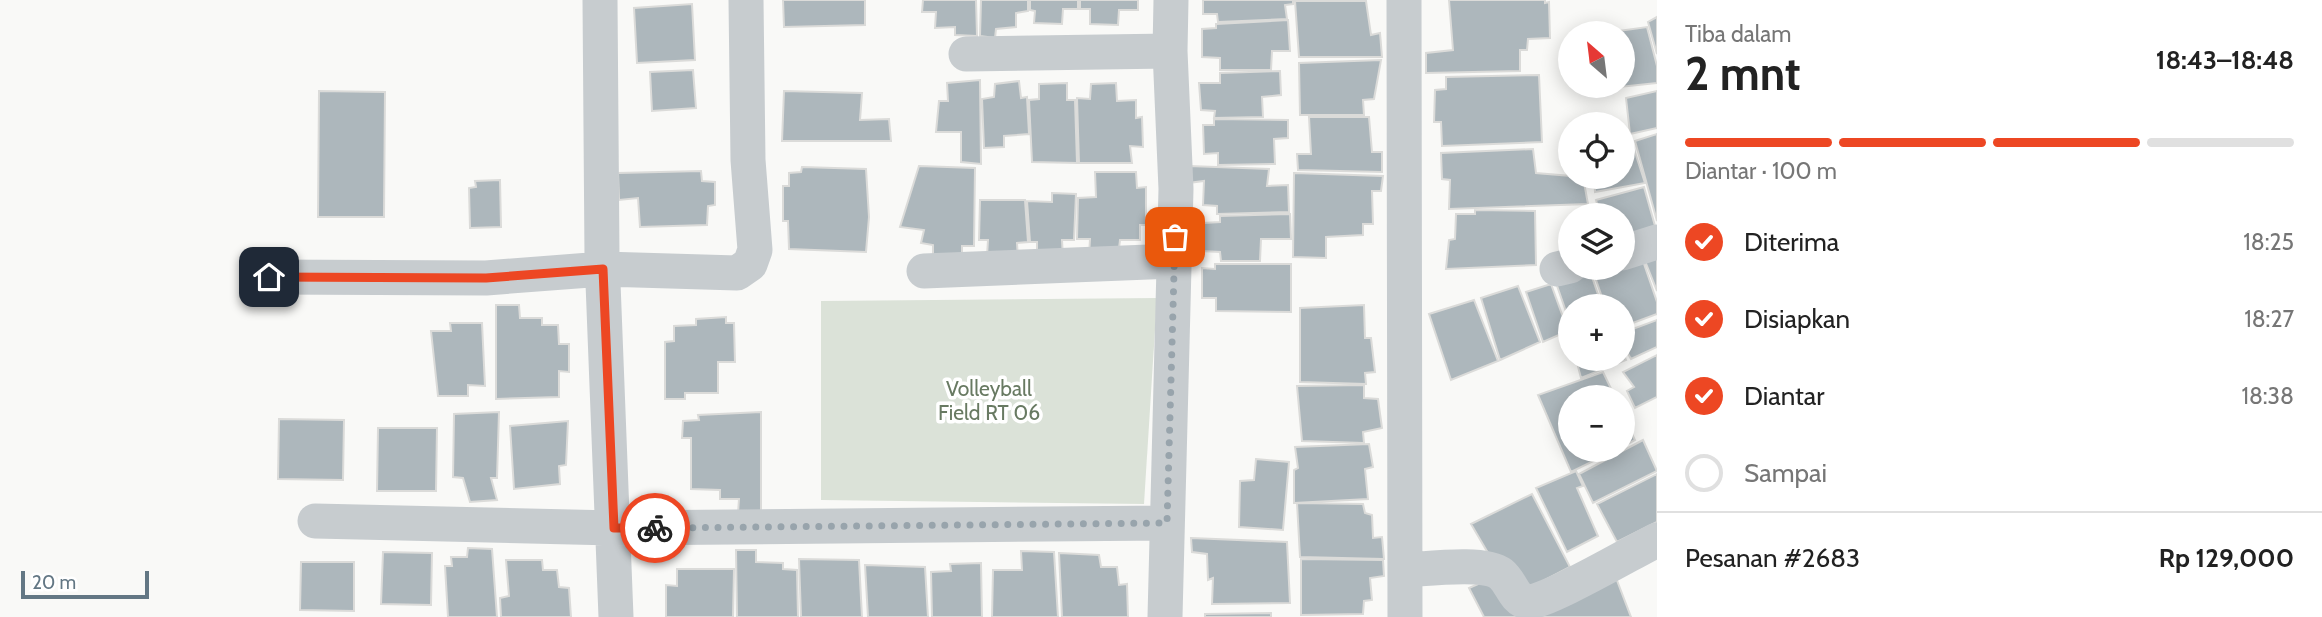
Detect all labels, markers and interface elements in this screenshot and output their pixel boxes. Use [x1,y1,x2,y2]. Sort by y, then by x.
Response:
text: Tiba dalam [1685,20,1791,48]
north arrow [1558,21,1634,98]
map controls [1558,21,1635,462]
text: 18:43–18:48 [2156,44,2294,76]
text: 2 mnt [1685,46,1801,102]
button: locate [1558,112,1635,189]
text: Diantar · 100 m [1685,157,1837,185]
button: layers [1558,203,1635,280]
pin [1145,207,1205,267]
icon: bag [1156,218,1194,256]
icon: check [1685,223,1723,261]
text: Diterima [1744,226,1839,258]
text: 18:25 [2243,228,2294,256]
pin [239,247,299,307]
icon: home [250,258,288,296]
button: + [1558,294,1635,371]
icon: check [1685,300,1723,338]
text: Disiapkan [1744,303,1850,335]
text: 18:27 [2244,305,2294,333]
park label: Volleyball Field RT 06 [938,376,1040,425]
icon: check [1685,377,1723,415]
text: Diantar [1744,380,1825,412]
text: 18:38 [2241,382,2294,410]
button: − [1558,385,1635,462]
text: Sampai [1744,457,1827,489]
courier [620,493,690,563]
icon: bike [636,509,674,547]
text: Pesanan #2683 [1685,542,1860,574]
text: Rp 129,000 [2159,542,2294,574]
scale bar [21,568,149,600]
text: 20 m [32,571,76,594]

